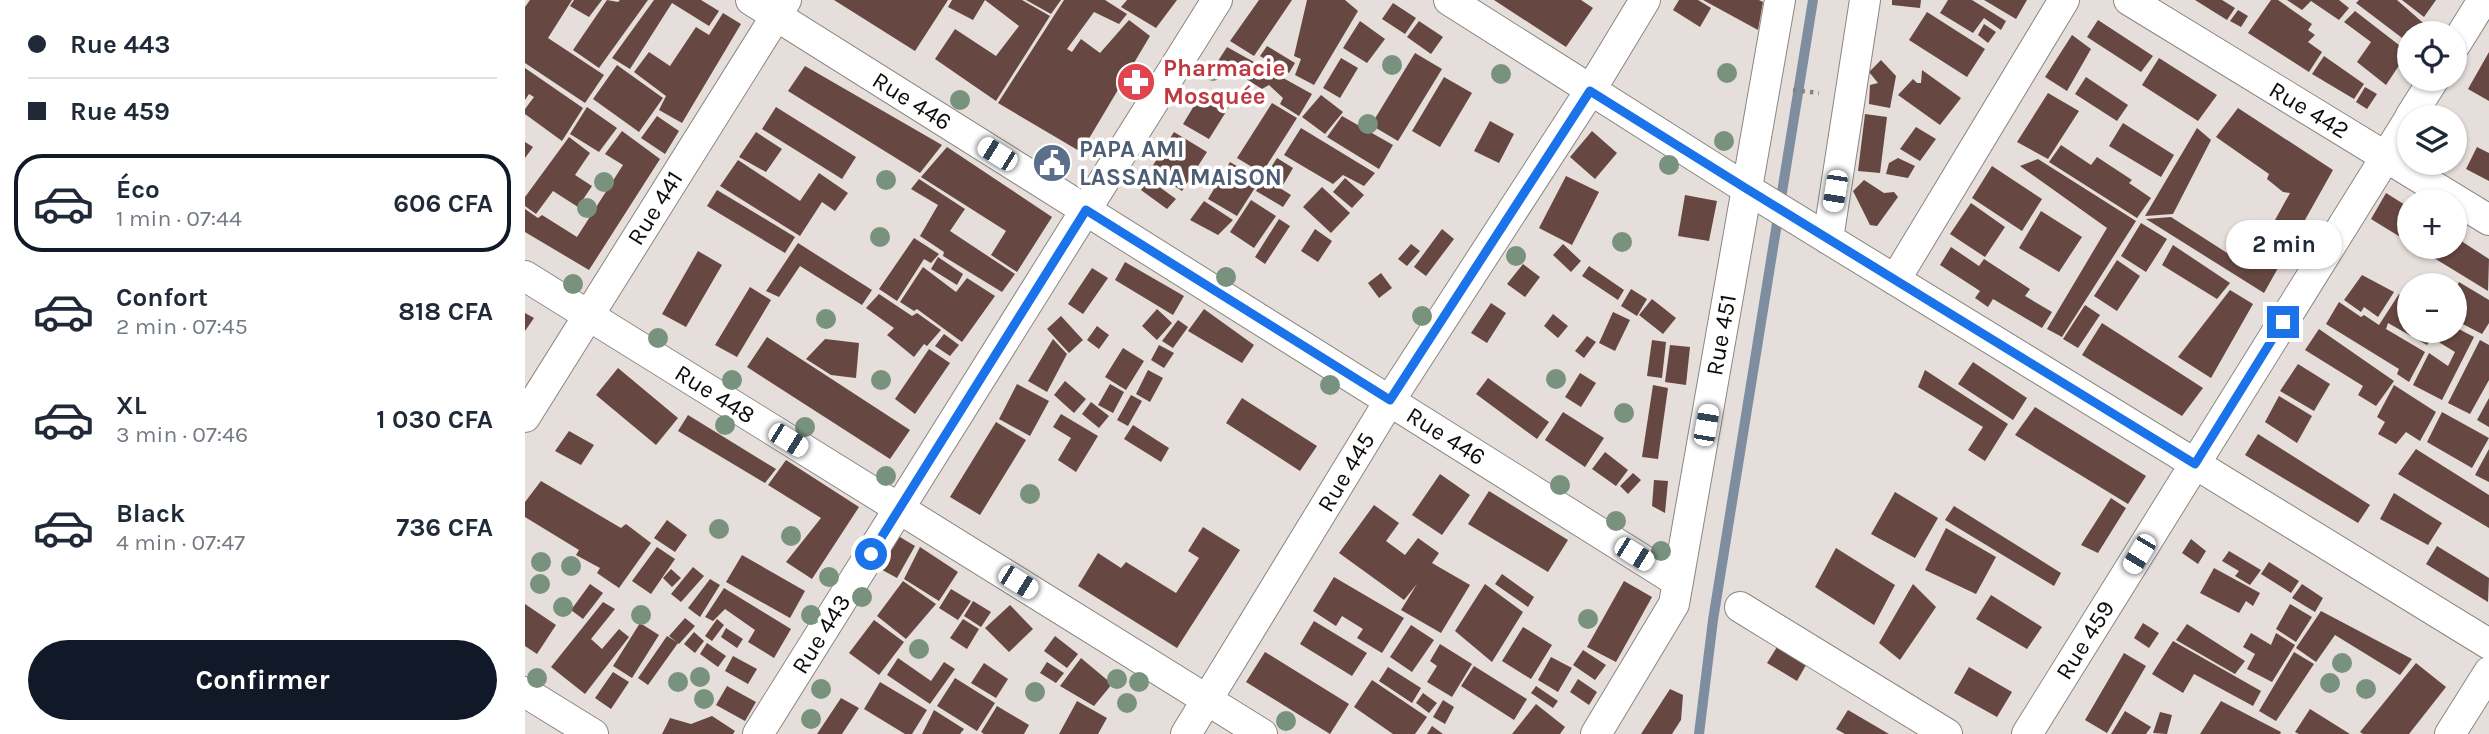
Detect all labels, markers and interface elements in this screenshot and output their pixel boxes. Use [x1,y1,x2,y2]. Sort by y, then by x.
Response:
map controls [2397,21,2467,343]
button: locate [2397,21,2467,91]
text: Rue 443 [70,29,171,60]
place label: Pharmacie Mosquée [1163,54,1285,110]
pharmacy icon: Pharmacie Mosquée [1115,61,1157,103]
street label: Rue 446 [867,66,957,136]
street label: Rue 442 [2264,75,2354,145]
text: Rue 459 [70,96,170,127]
button: layers [2397,105,2467,175]
car [974,134,1021,174]
place label: PAPA AMI LASSANA MAISON [1079,135,1282,191]
public building icon: PAPA AMI LASSANA MAISON [1031,142,1073,184]
street label: Rue 441 [621,166,689,250]
car [1822,169,1849,213]
icon: car [32,172,95,235]
text: Éco [116,174,160,205]
text: 606 CFA [393,188,493,219]
button: + [2397,189,2467,259]
text: 1 min · 07:44 [116,205,242,232]
callout: 2 min [2225,220,2341,270]
text: 2 min [2252,231,2316,258]
button: − [2397,273,2467,343]
icon: car [32,280,95,343]
text: Confort [116,282,208,313]
street label: Rue 451 [1700,292,1742,378]
text: 818 CFA [398,296,493,327]
route end [2267,306,2299,338]
text: 2 min · 07:45 [116,313,248,340]
street label: Rue 448 [670,359,760,429]
icon: car [32,388,95,451]
text: XL [116,390,147,421]
street label: Rue 446 [1401,401,1491,471]
car [1693,402,1720,448]
text: 1 030 CFA [376,404,493,435]
car [765,420,812,460]
text: 3 min · 07:46 [116,421,248,448]
street label: Rue 445 [1311,427,1381,517]
icon: car [32,496,95,559]
text: Black [116,498,185,529]
text: 736 CFA [396,512,493,543]
text: 4 min · 07:47 [116,529,245,556]
car [2120,531,2159,577]
car [1611,534,1658,574]
route start [855,538,887,570]
car [995,562,1042,602]
street label: Rue 443 [786,589,856,679]
street label: Rue 459 [2050,595,2120,685]
button: Confirmer [28,640,497,720]

